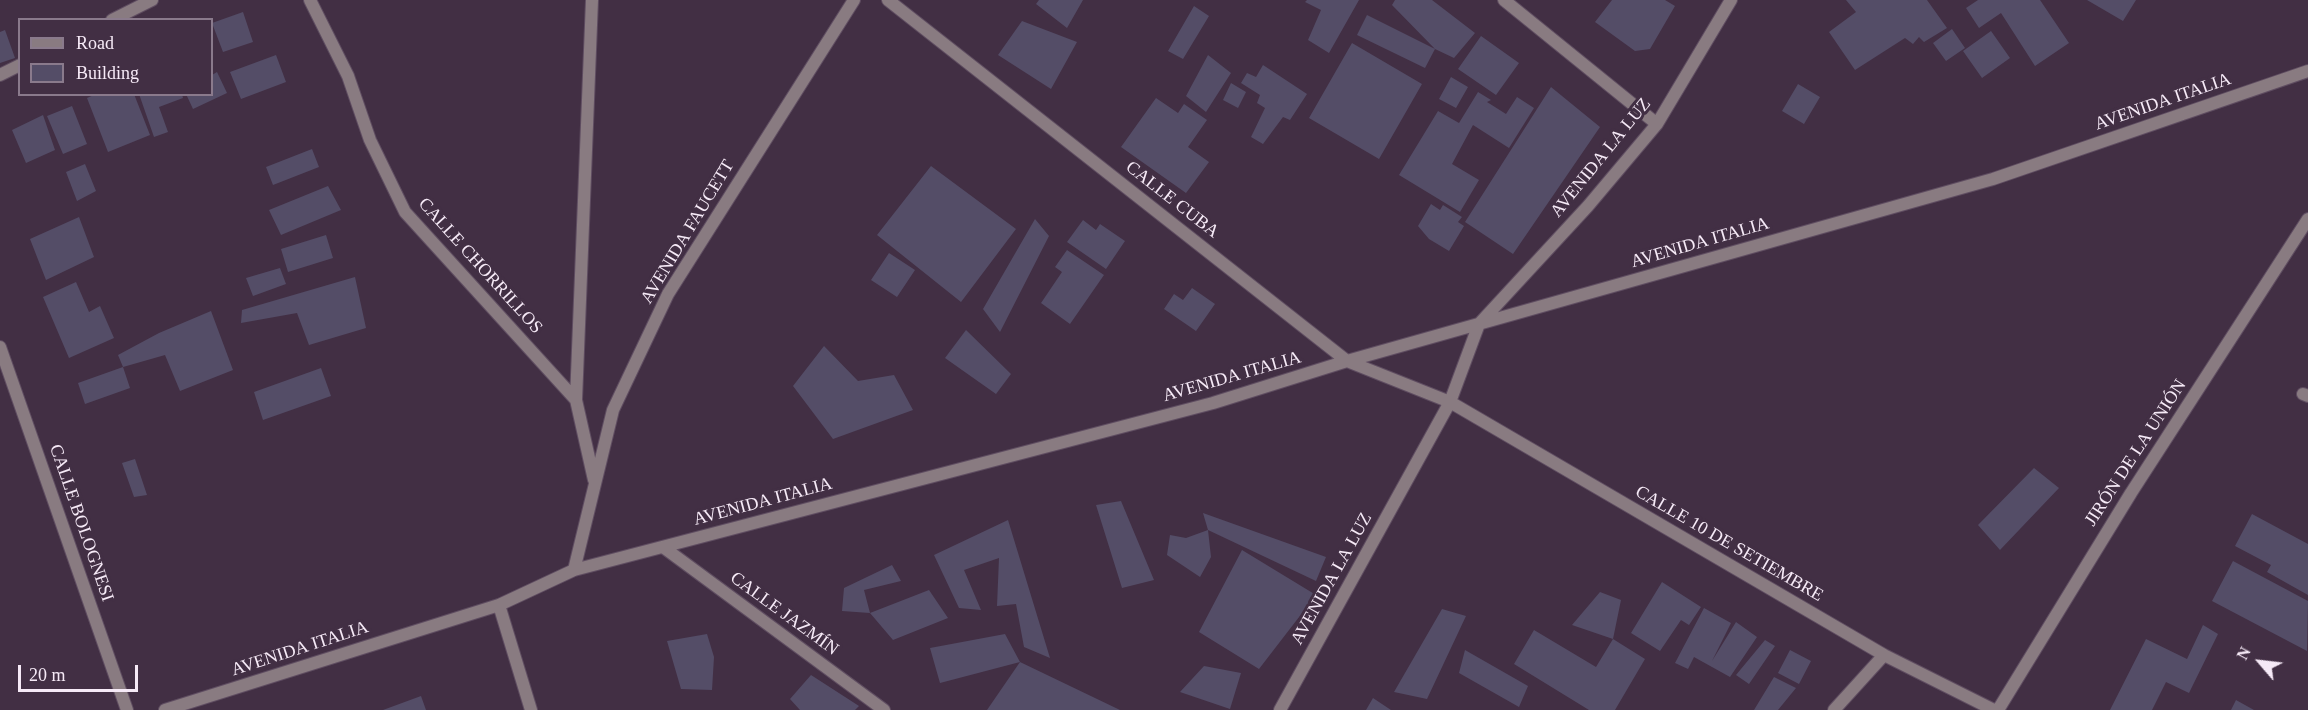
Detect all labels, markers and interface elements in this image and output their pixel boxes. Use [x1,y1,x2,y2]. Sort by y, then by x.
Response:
legend [18,18,213,96]
text: Road [76,33,114,53]
text: Building [76,63,139,83]
street label: AVENIDA ITALIA [2092,69,2234,135]
street label: AVENIDA LA LUZ [1546,94,1656,222]
street label: AVENIDA FAUCETT [637,156,739,308]
street label: CALLE CUBA [1121,157,1223,243]
street label: CALLE CHORRILLOS [413,194,547,338]
street label: AVENIDA ITALIA [1628,213,1772,273]
street label: AVENIDA ITALIA [1160,347,1304,407]
street label: JIRÓN DE LA UNIÓN [2081,376,2191,530]
street label: CALLE BOLOGNESI [44,442,118,604]
street label: AVENIDA ITALIA [691,473,835,531]
street label: CALLE 10 DE SETIEMBRE [1631,481,1827,607]
street label: AVENIDA LA LUZ [1287,509,1377,649]
street label: CALLE JAZMÍN [726,568,842,660]
street label: AVENIDA ITALIA [229,617,371,681]
north arrow [2230,632,2290,692]
text: N [2233,644,2254,662]
scale bar [21,653,141,691]
text: 20 m [29,665,66,685]

